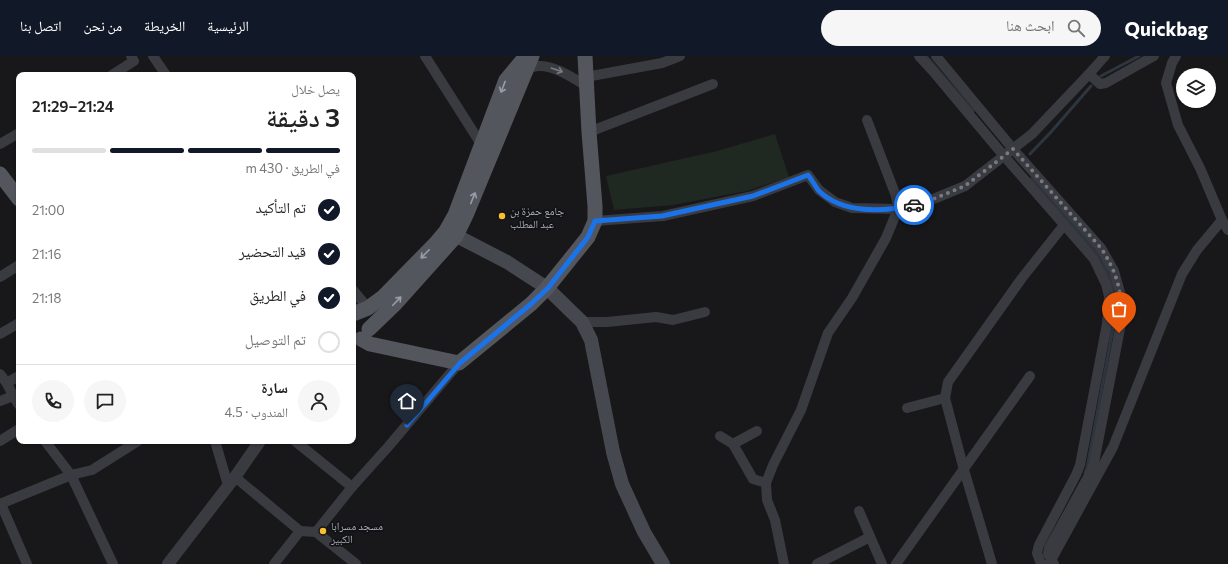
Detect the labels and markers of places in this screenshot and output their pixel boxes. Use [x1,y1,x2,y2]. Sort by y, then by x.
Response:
place label: جامع حمزة بن عبد المطلب [510,204,564,230]
marker: جامع حمزة بن عبد المطلب [497,211,507,221]
pin [1102,292,1136,333]
pin [390,384,424,425]
place label: مسجد مسرابا الكبير [330,519,383,545]
marker: مسجد مسرابا الكبير [318,526,328,536]

